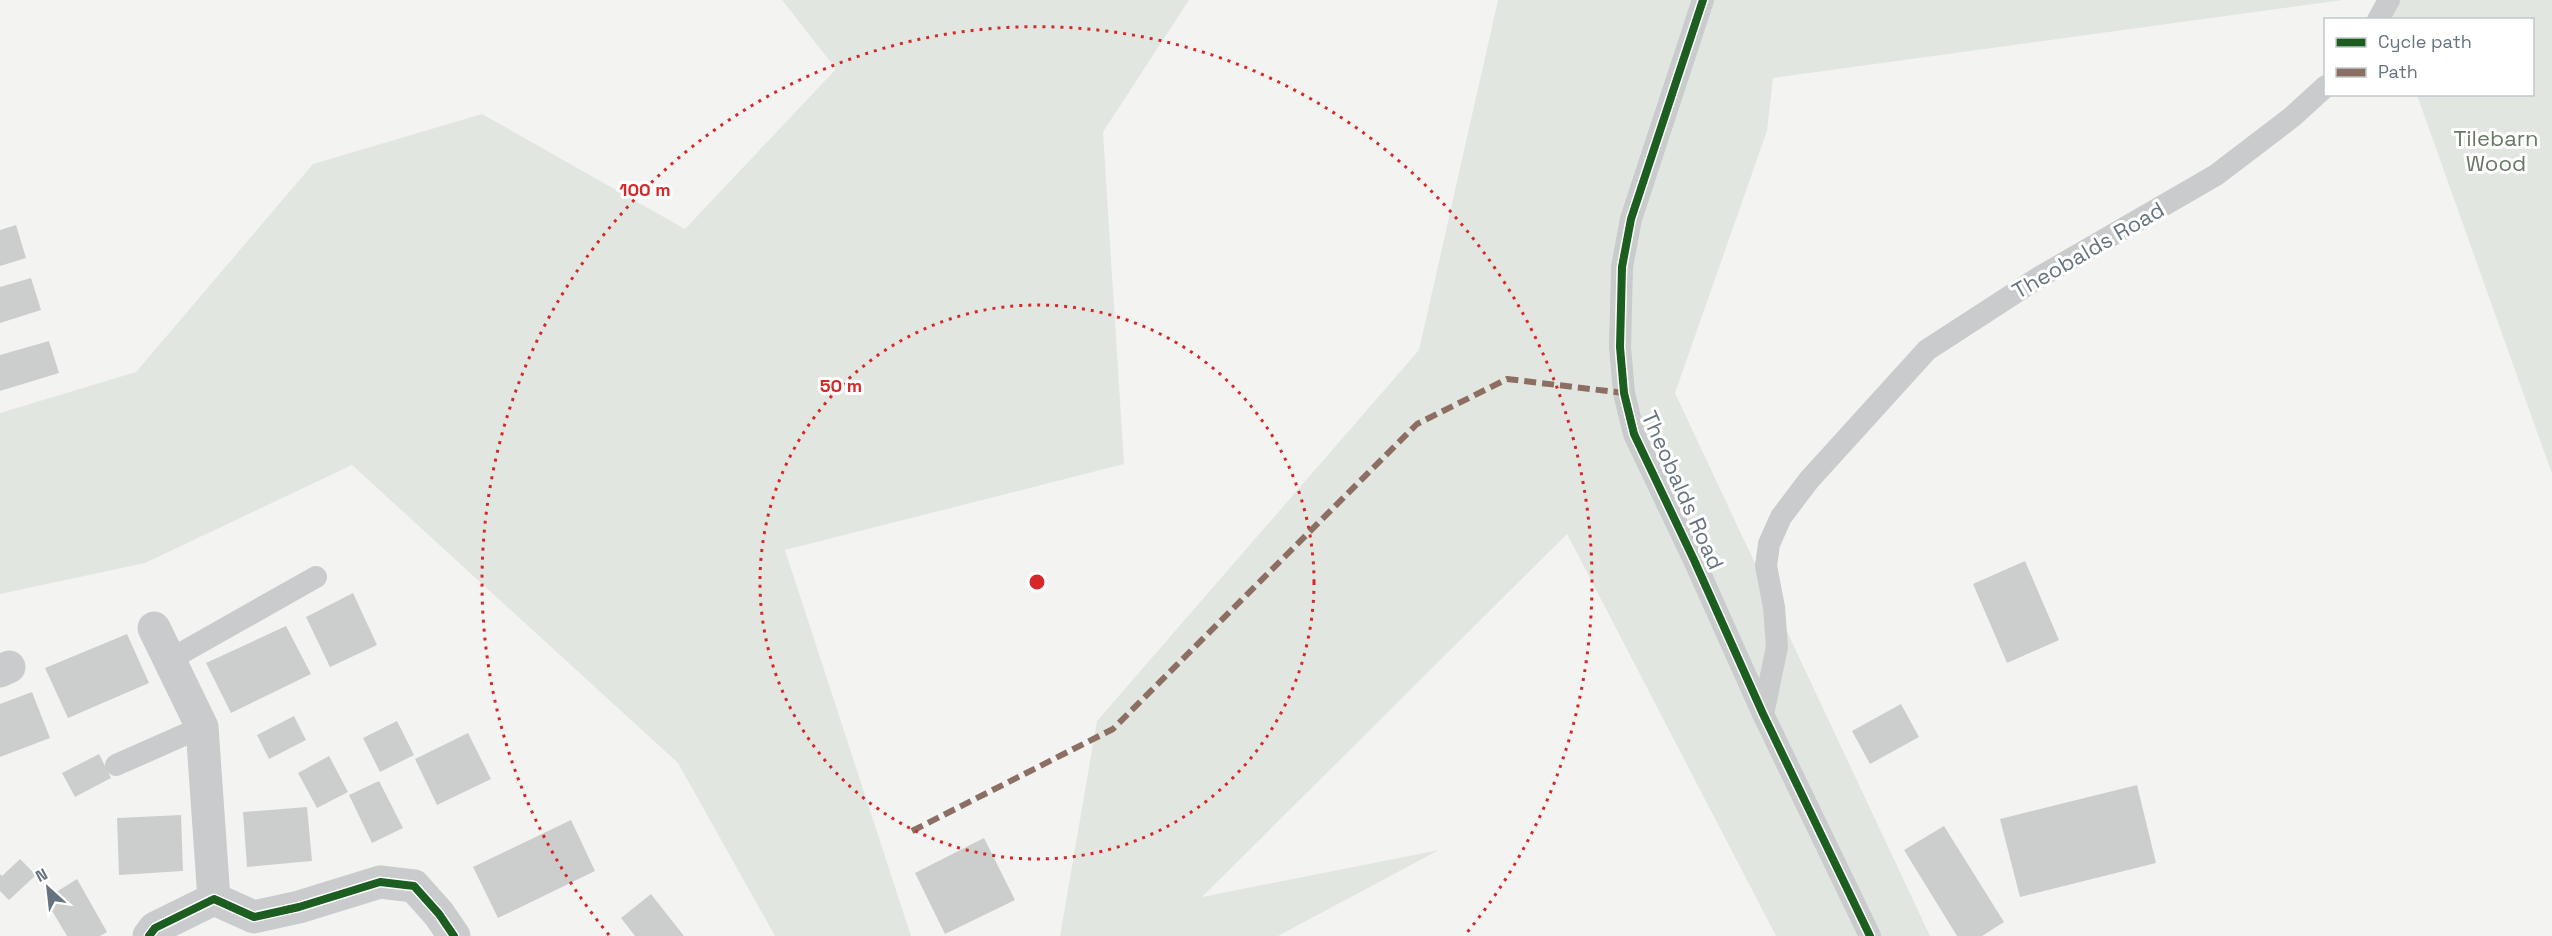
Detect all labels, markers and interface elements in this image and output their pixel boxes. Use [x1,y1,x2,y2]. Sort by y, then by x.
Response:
legend [2324,18,2534,96]
text: Cycle path [2378,30,2472,53]
text: Path [2378,60,2418,83]
park label: Tilebarn Wood [2453,124,2539,177]
text: 100 m [619,178,671,201]
street label: Theobalds Road [2007,195,2169,305]
text: 50 m [820,374,862,397]
street label: Theobalds Road [1636,406,1730,574]
centre of rings [1027,572,1047,592]
north arrow [18,858,78,918]
text: N [32,863,51,887]

